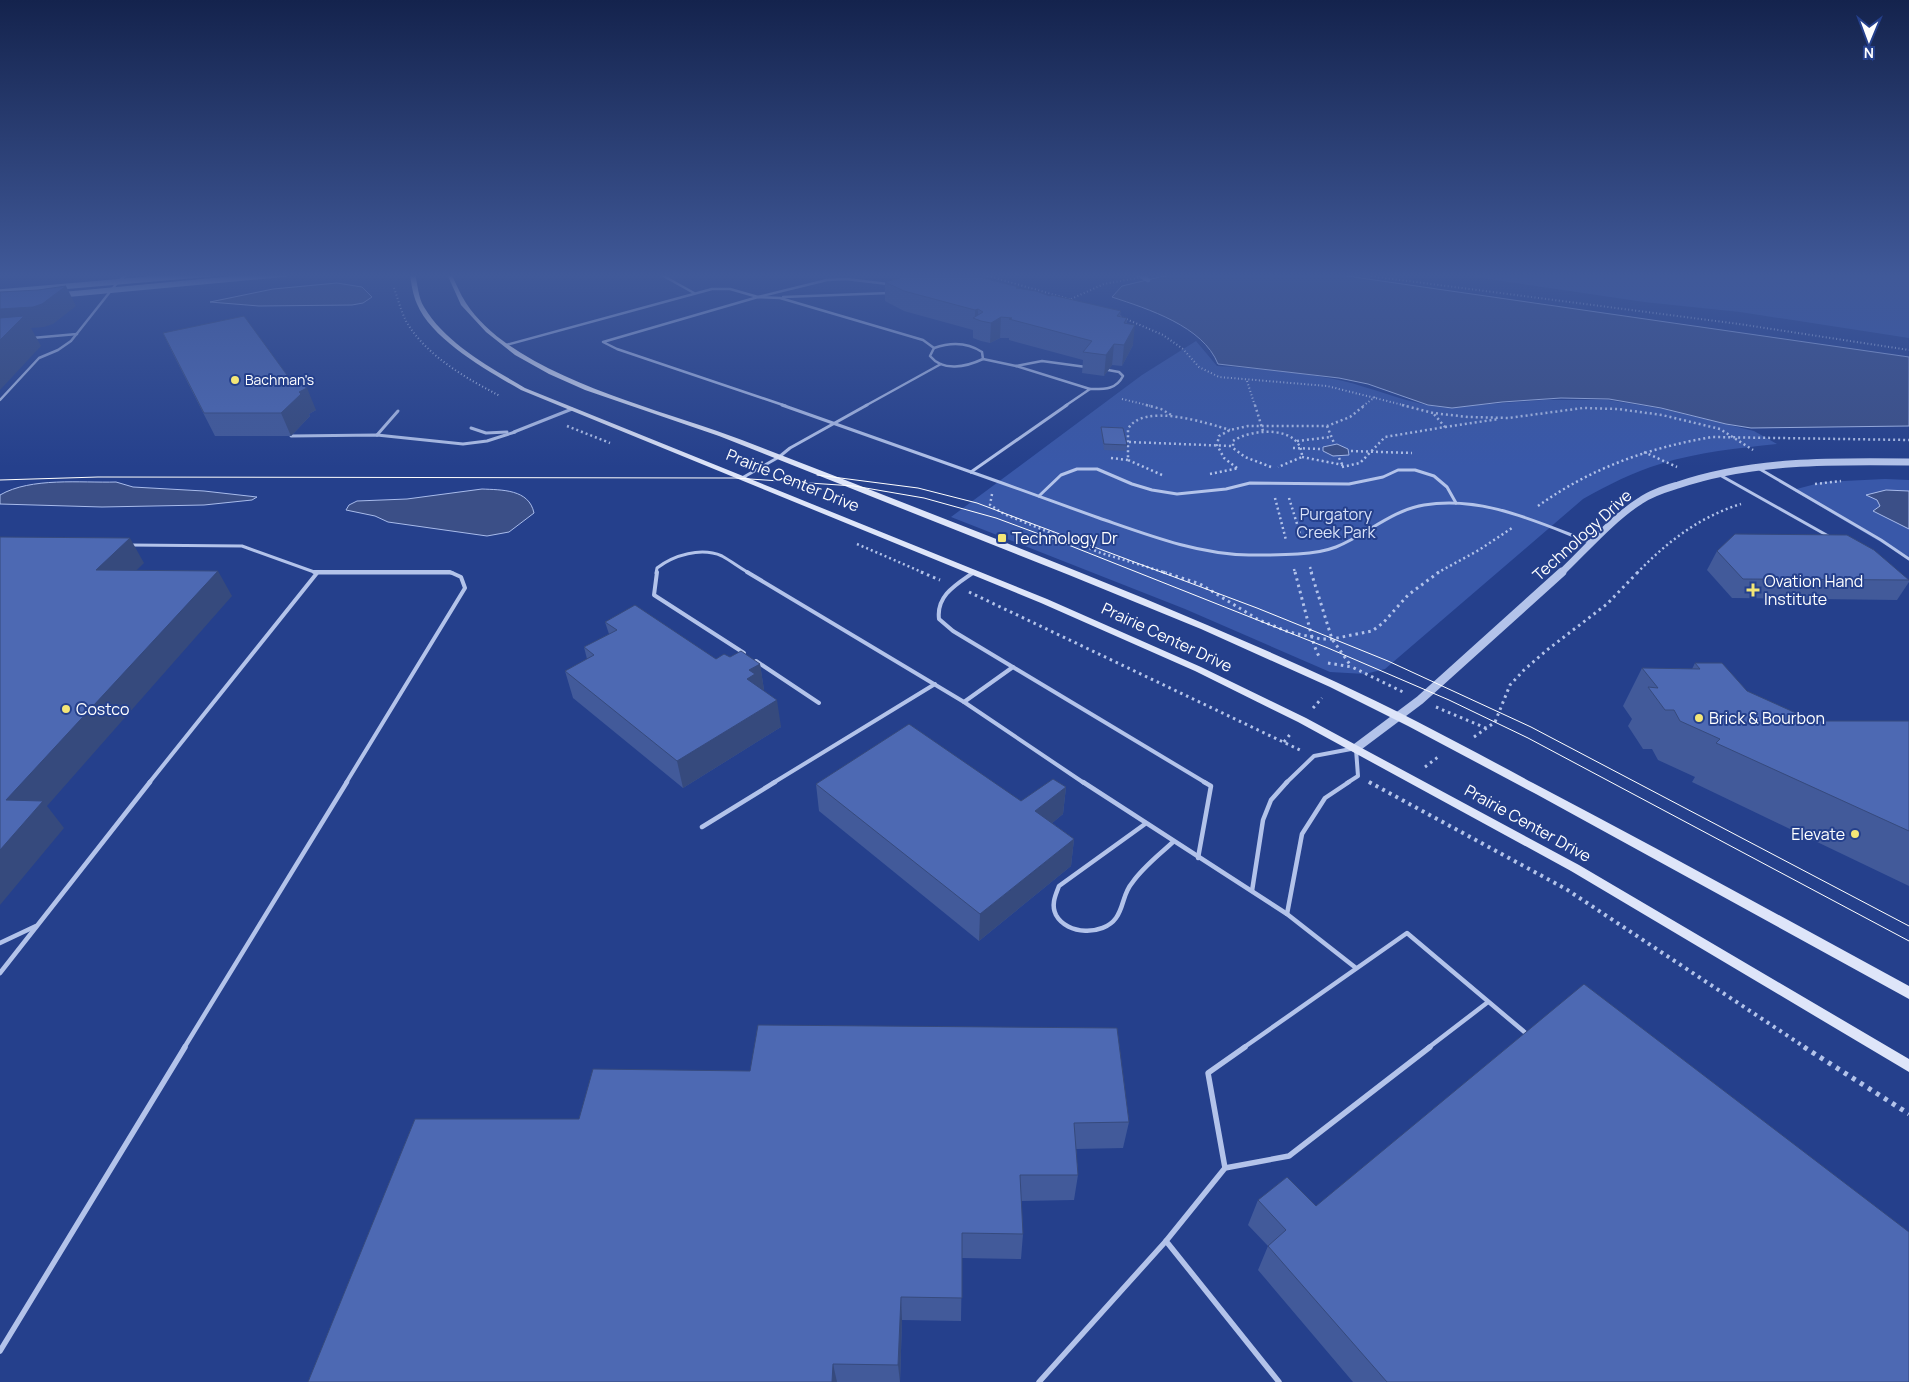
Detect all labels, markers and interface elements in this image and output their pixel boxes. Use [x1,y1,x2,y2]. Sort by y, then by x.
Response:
north arrow [1844,15,1894,65]
text: N [1864,44,1874,63]
place label: Bachman's [245,370,314,389]
marker: Bachman's [229,374,241,386]
street label: Prairie Center Drive [723,443,863,517]
street label: Technology Drive [1528,484,1636,586]
park label: Purgatory Creek Park [1297,503,1376,543]
place label: Technology Dr [1012,527,1118,549]
marker: Technology Dr [996,532,1008,544]
place label: Ovation Hand Institute [1764,570,1863,610]
marker: Ovation Hand Institute [1746,583,1760,597]
street label: Prairie Center Drive [1098,597,1236,677]
place label: Costco [76,698,129,720]
marker: Costco [60,703,72,715]
place label: Brick & Bourbon [1709,707,1825,729]
marker: Brick & Bourbon [1693,712,1705,724]
street label: Prairie Center Drive [1461,779,1595,867]
place label: Elevate [1791,823,1845,845]
marker: Elevate [1849,828,1861,840]

